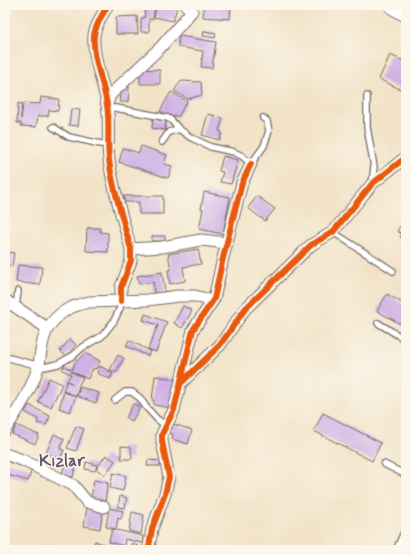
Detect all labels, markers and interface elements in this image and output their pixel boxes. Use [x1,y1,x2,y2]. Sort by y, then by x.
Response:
district label: Kızlar [39,450,86,472]

